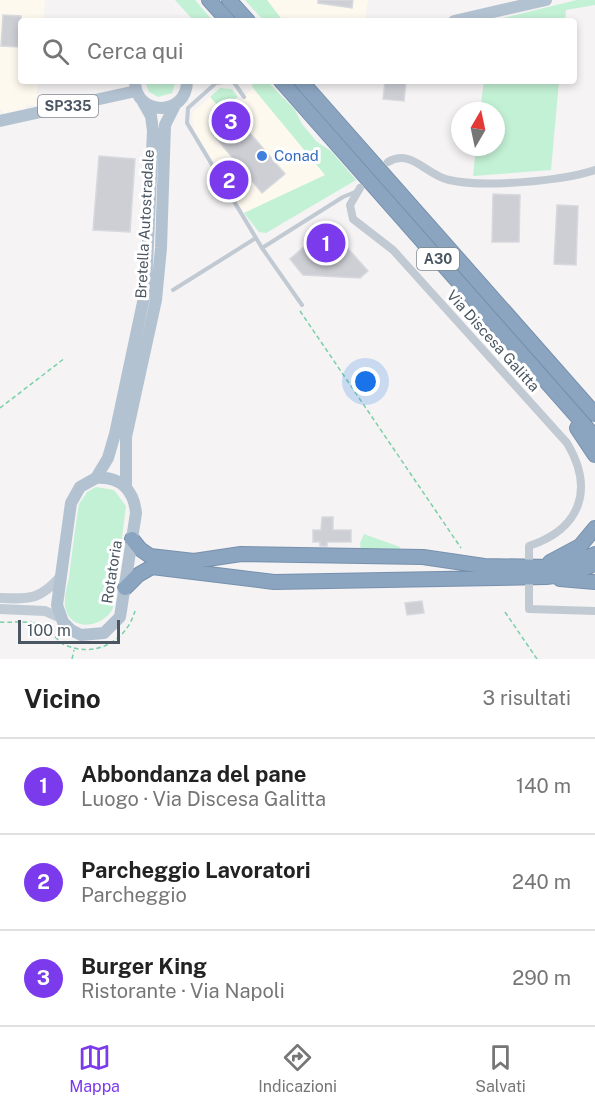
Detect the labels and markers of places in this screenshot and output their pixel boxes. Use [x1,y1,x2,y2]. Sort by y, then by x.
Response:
pin: 3 [212,98,250,144]
place label: Conad [274,147,319,164]
marker: Conad [255,149,269,163]
pin: 2 [210,158,248,202]
pin: 1 [306,220,346,266]

